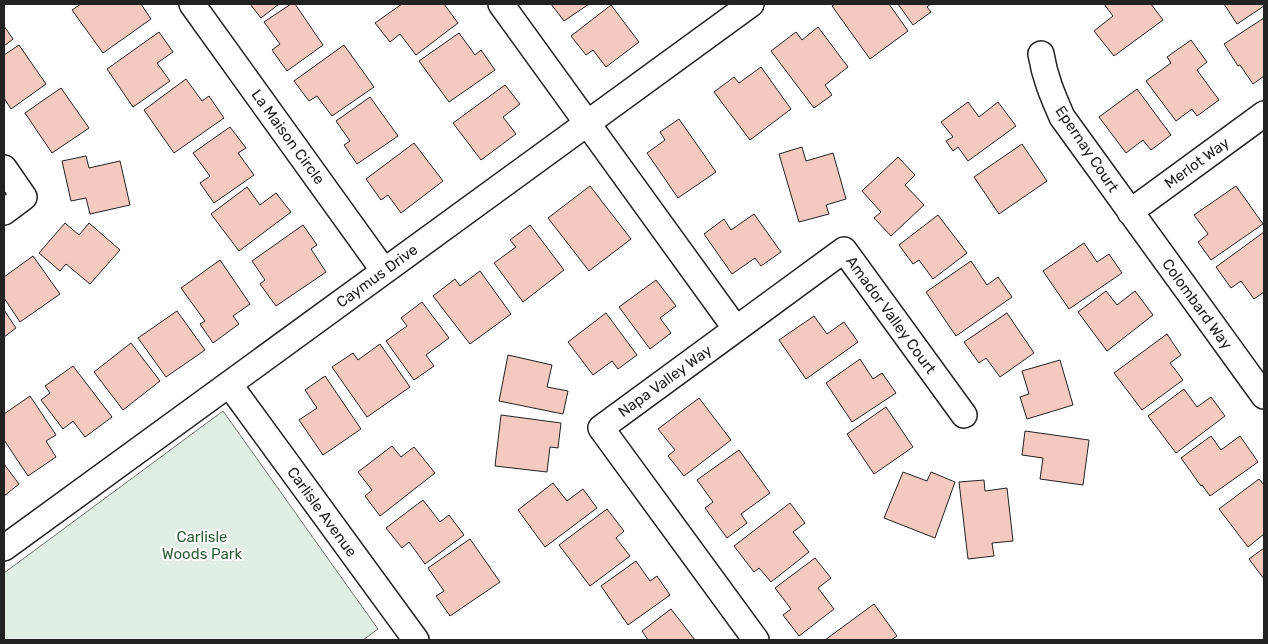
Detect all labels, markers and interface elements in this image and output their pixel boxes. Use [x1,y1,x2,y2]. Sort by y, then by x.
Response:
street label: La Maison Circle [248,86,328,188]
street label: Epernay Court [1052,102,1123,196]
street label: Merlot Way [1161,134,1233,192]
street label: Caymus Drive [333,240,421,312]
street label: Amador Valley Court [842,253,940,378]
street label: Colombard Way [1158,255,1236,353]
street label: Napa Valley Way [615,341,715,421]
street label: Carlisle Avenue [283,464,361,560]
park label: Carlisle Woods Park [162,528,242,563]

